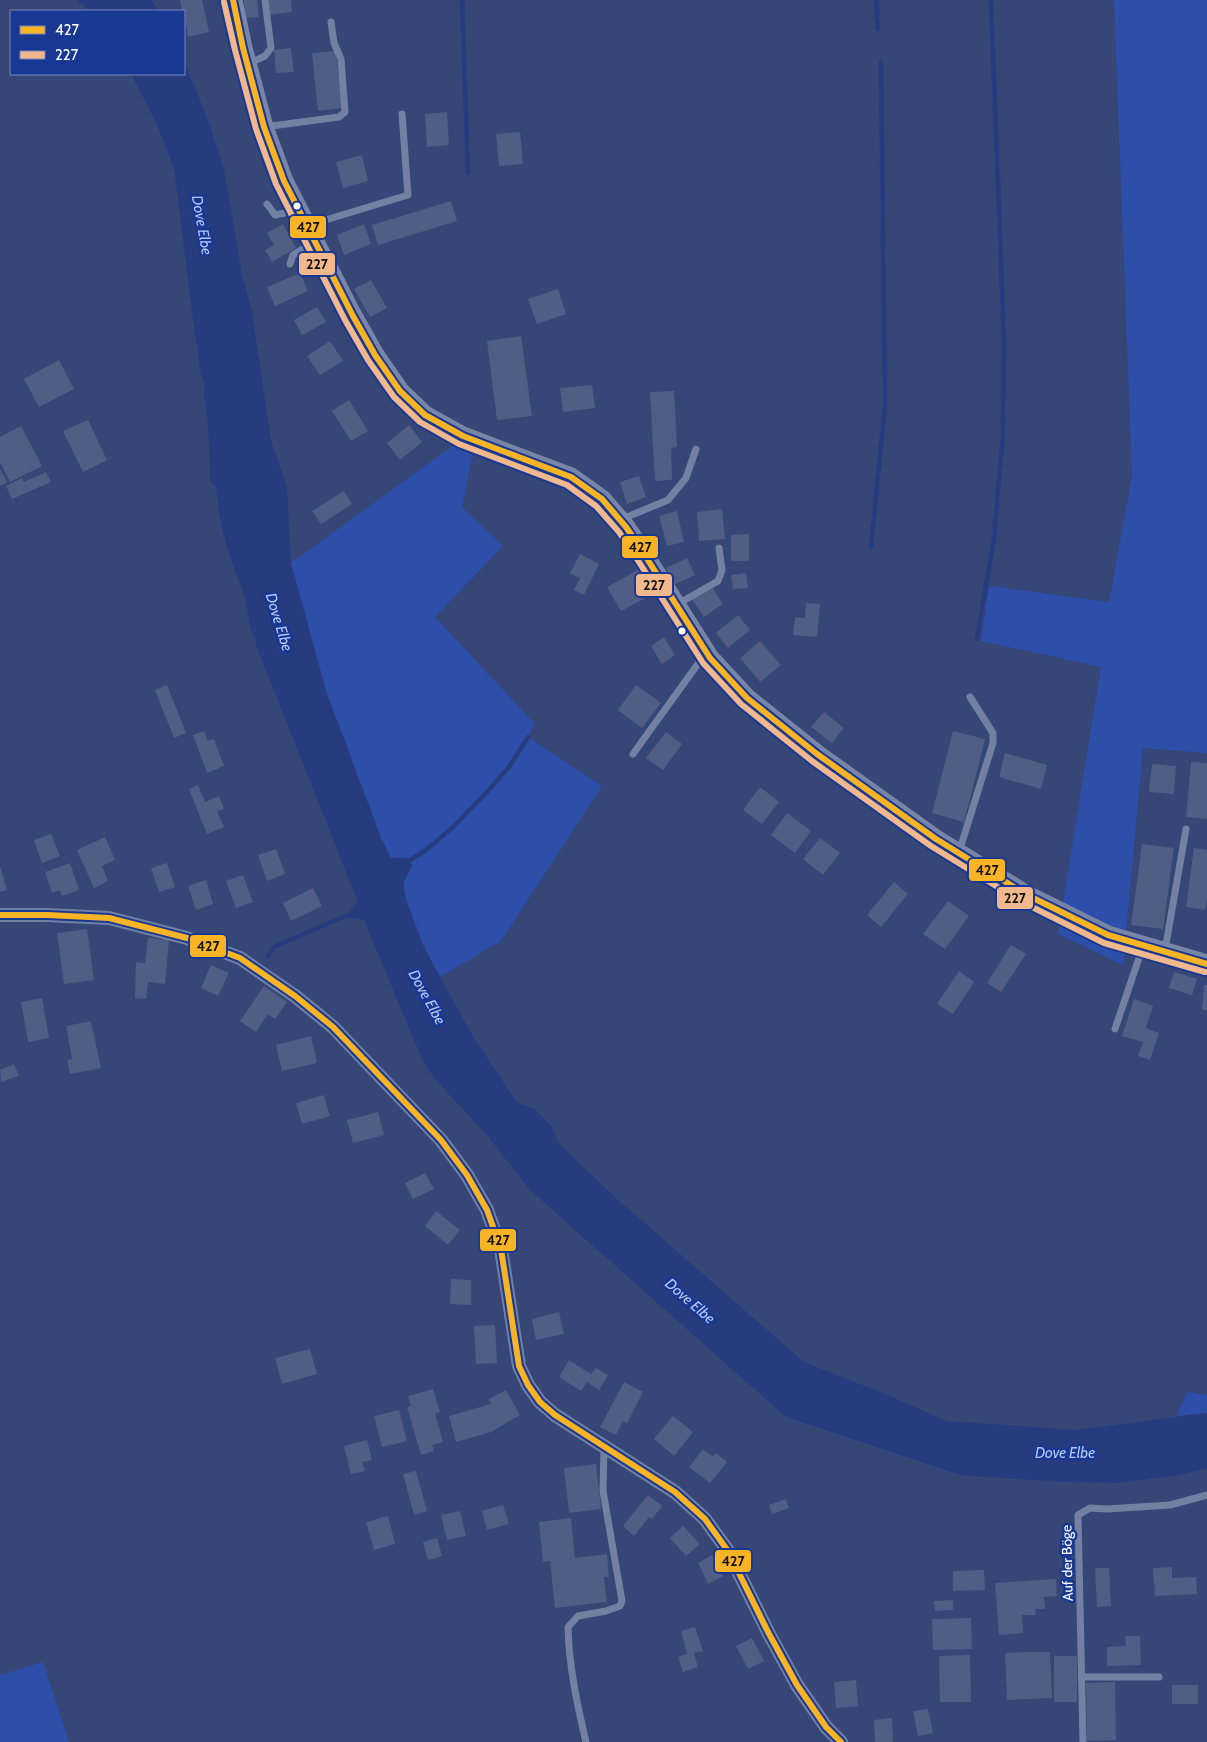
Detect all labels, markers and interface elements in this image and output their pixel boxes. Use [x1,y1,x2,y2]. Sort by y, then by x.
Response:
legend [10,10,185,75]
text: 427 [55,21,80,39]
text: 227 [55,46,79,64]
water label: Dove Elbe [188,194,216,256]
unlabelled marker [292,201,302,211]
line badge: 427 [289,215,327,239]
text: 427 [296,218,320,236]
line badge: 227 [298,252,336,276]
text: 227 [306,255,329,273]
line badge: 427 [621,535,659,559]
text: 427 [628,538,652,556]
line badge: 227 [635,573,673,597]
text: 227 [643,576,666,594]
water label: Dove Elbe [262,591,296,653]
unlabelled marker [677,626,687,636]
line badge: 427 [968,858,1006,882]
text: 427 [975,861,999,879]
line badge: 227 [996,886,1034,910]
text: 227 [1004,889,1027,907]
line badge: 427 [189,934,227,958]
text: 427 [196,937,220,955]
water label: Dove Elbe [405,966,449,1028]
line badge: 427 [479,1228,517,1252]
text: 427 [486,1231,510,1249]
water label: Dove Elbe [661,1275,719,1328]
water label: Dove Elbe [1035,1444,1095,1462]
street label: Auf der Böge [1057,1525,1077,1601]
line badge: 427 [714,1549,752,1573]
text: 427 [721,1552,745,1570]

